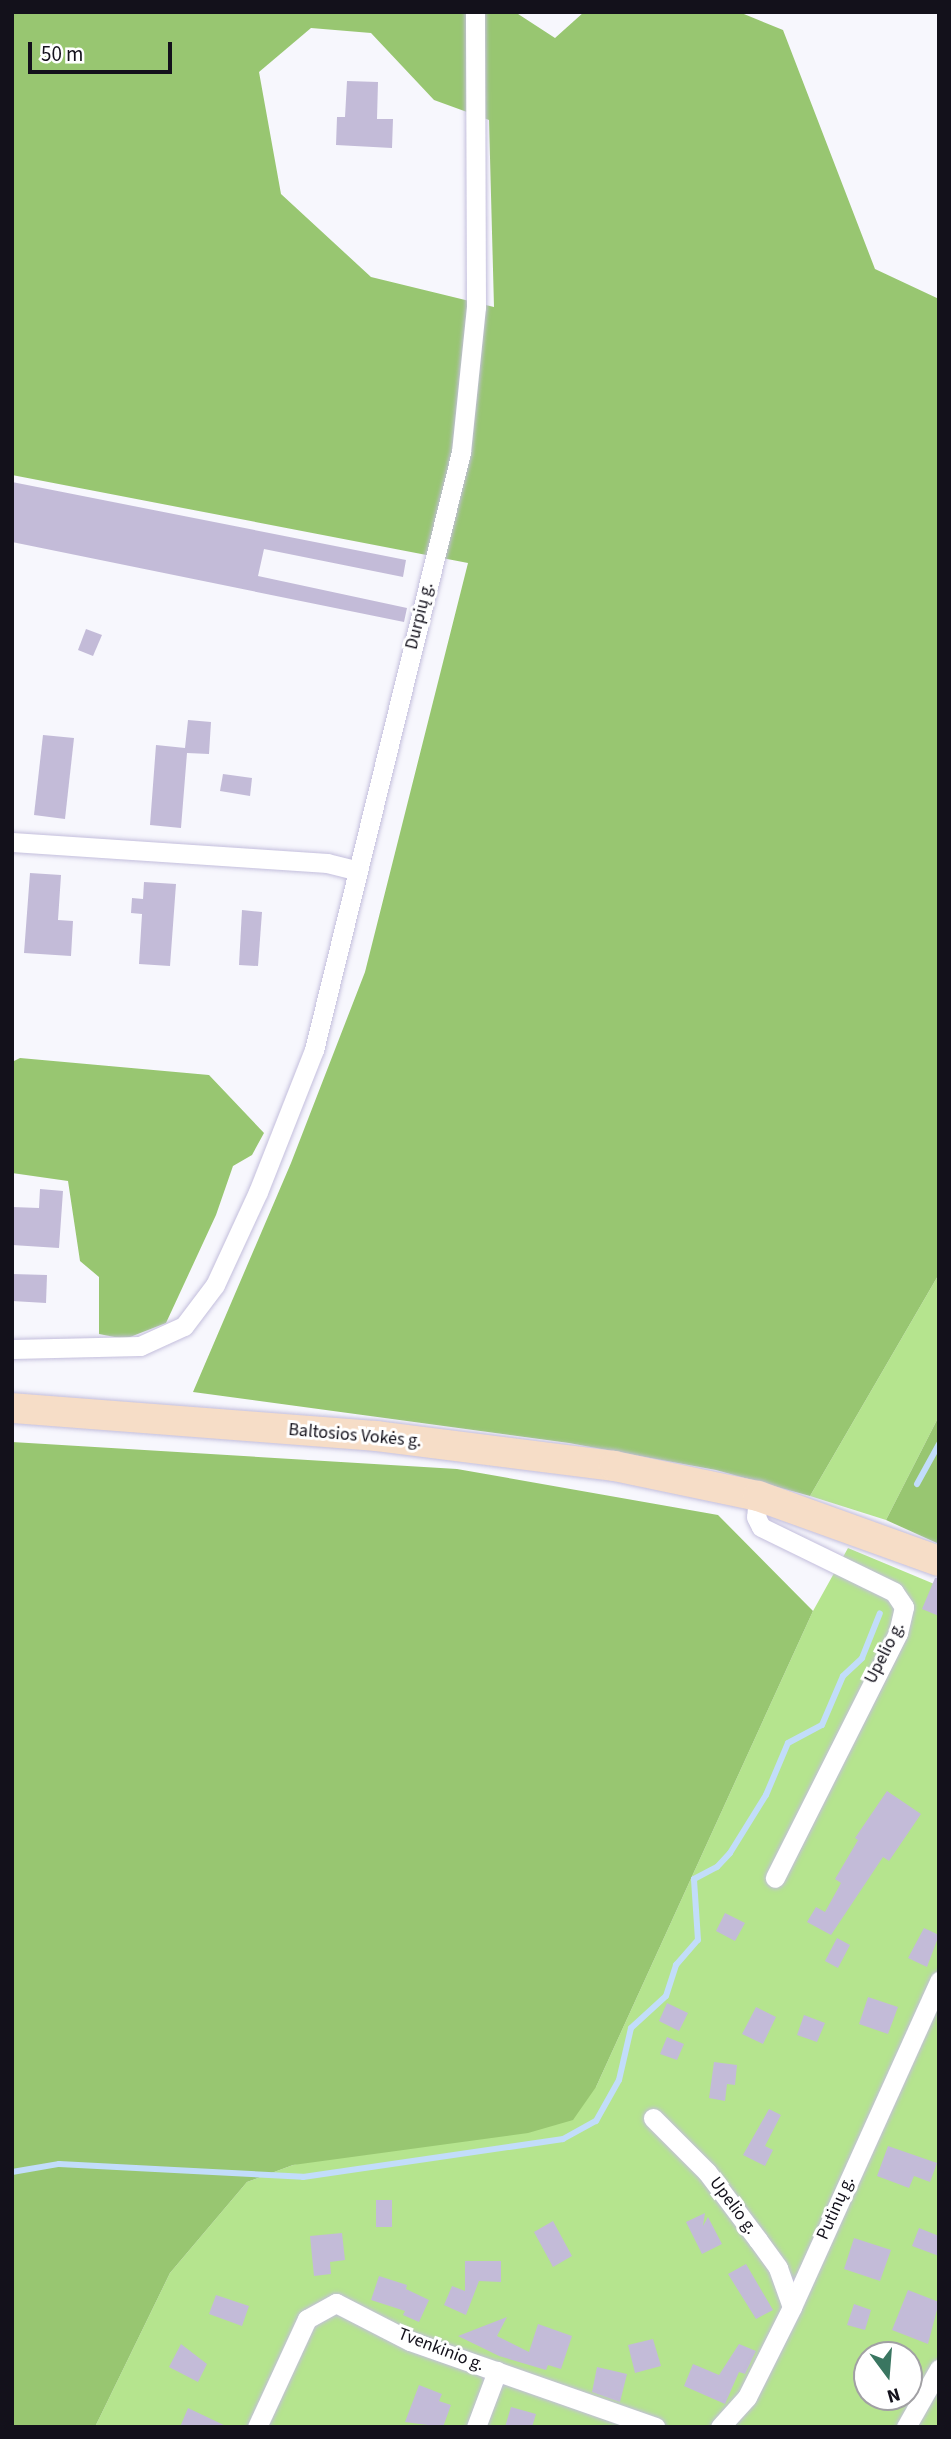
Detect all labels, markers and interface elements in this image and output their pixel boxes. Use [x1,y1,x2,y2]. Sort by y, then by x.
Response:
scale bar [32,28,175,72]
text: 50 m [41,39,83,69]
street label: Durpių g. [401,580,439,652]
street label: Baltosios Vokės g. [288,1419,422,1453]
street label: Upelio g. [860,1618,910,1688]
street label: Upelio g. [704,2173,762,2239]
street label: Putinų g. [812,2173,860,2243]
street label: Tvenkinio g. [395,2324,487,2376]
north arrow [853,2341,923,2411]
text: N [884,2380,903,2409]

